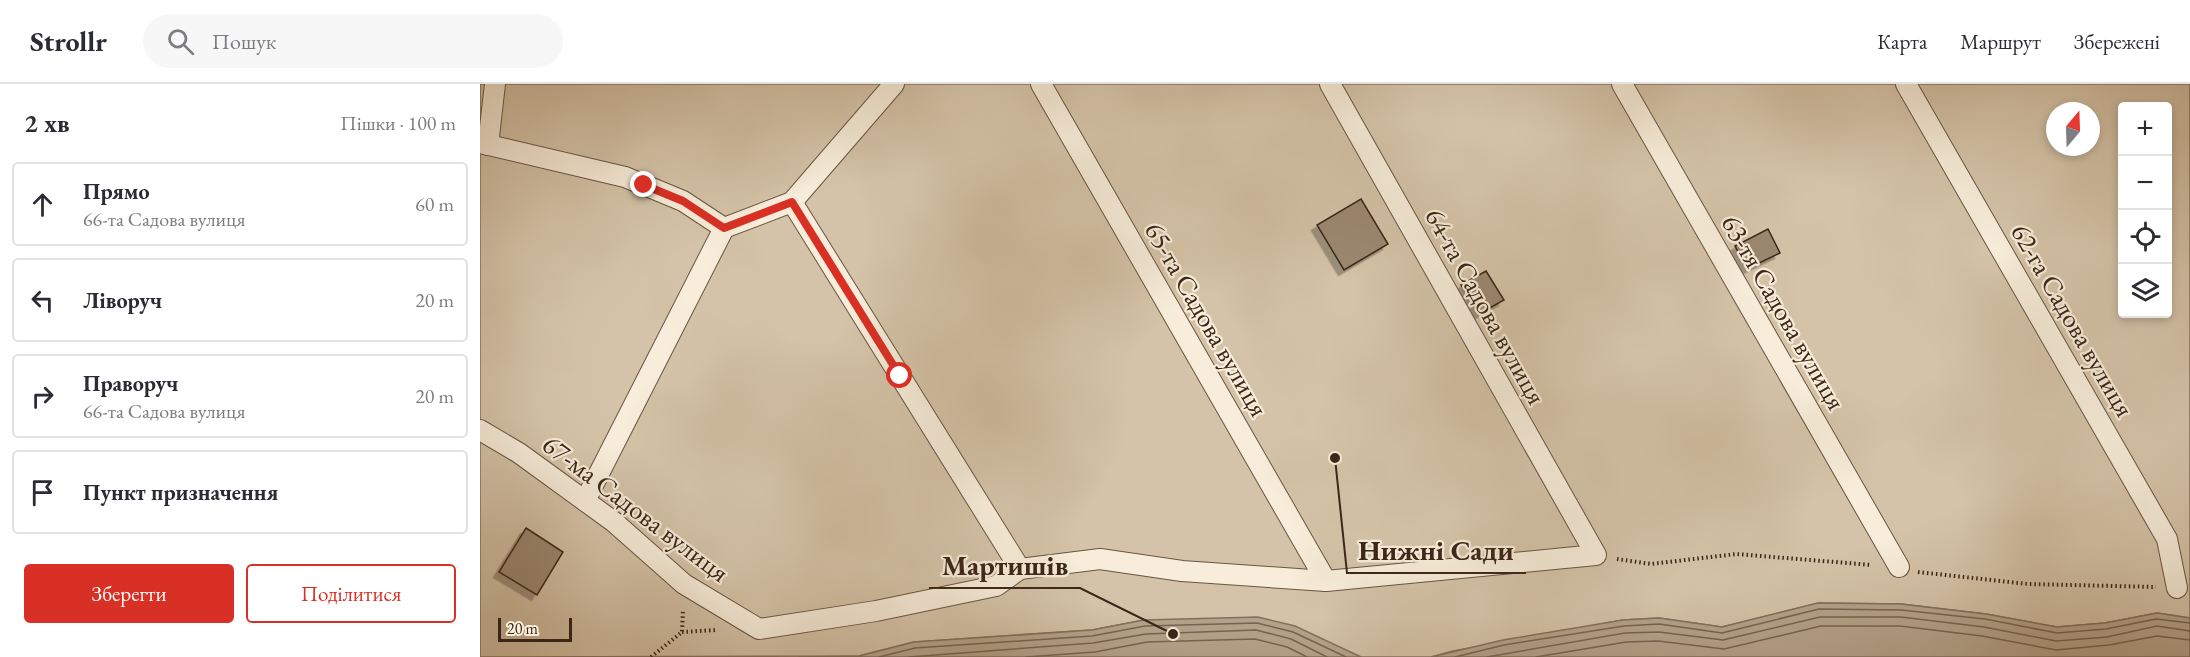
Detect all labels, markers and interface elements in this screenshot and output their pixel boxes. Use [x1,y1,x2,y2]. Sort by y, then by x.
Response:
search box [143,14,563,68]
text: Strollr [30,23,107,59]
icon: search [164,25,197,58]
text: Пошук [212,27,276,56]
text: Карта [1877,28,1927,55]
text: Маршрут [1960,28,2041,55]
text: Збережені [2074,28,2160,55]
north arrow [2046,102,2100,156]
map controls [2118,102,2172,318]
button: + [2118,102,2172,156]
text: 2 хв [24,106,70,140]
text: Пішки · 100 m [340,110,456,136]
button: − [2118,156,2172,210]
route end [630,171,656,197]
text: Прямо [83,177,150,206]
icon: ahead [26,188,59,221]
text: 60 m [415,191,454,217]
street label: 64-та Садова вулиця [1418,202,1554,410]
text: 66-та Садова вулиця [83,206,245,232]
street label: 63-тя Садова вулиця [1714,208,1854,416]
button: locate [2118,210,2172,264]
street label: 65-та Садова вулиця [1137,215,1277,423]
street label: 62-га Садова вулиця [2003,217,2143,423]
button: layers [2118,264,2172,318]
icon: left [26,284,59,317]
text: Ліворуч [83,286,162,315]
text: 20 m [415,287,454,313]
route start [886,362,912,388]
text: Праворуч [83,369,179,398]
icon: right [26,380,59,413]
text: 20 m [415,383,454,409]
text: 66-та Садова вулиця [83,398,245,424]
street label: 67-ма Садова вулиця [536,426,736,590]
icon: arrive [26,476,59,509]
text: Пункт призначення [83,478,278,507]
callout: Нижні Сади [1347,527,1526,573]
text: Нижні Сади [1358,532,1514,568]
callout: Мартишів [929,542,1080,588]
text: Мартишів [942,547,1068,583]
button: Зберегти [24,564,234,623]
button: Поділитися [246,564,456,623]
scale bar [498,615,572,642]
text: 20 m [507,618,538,639]

